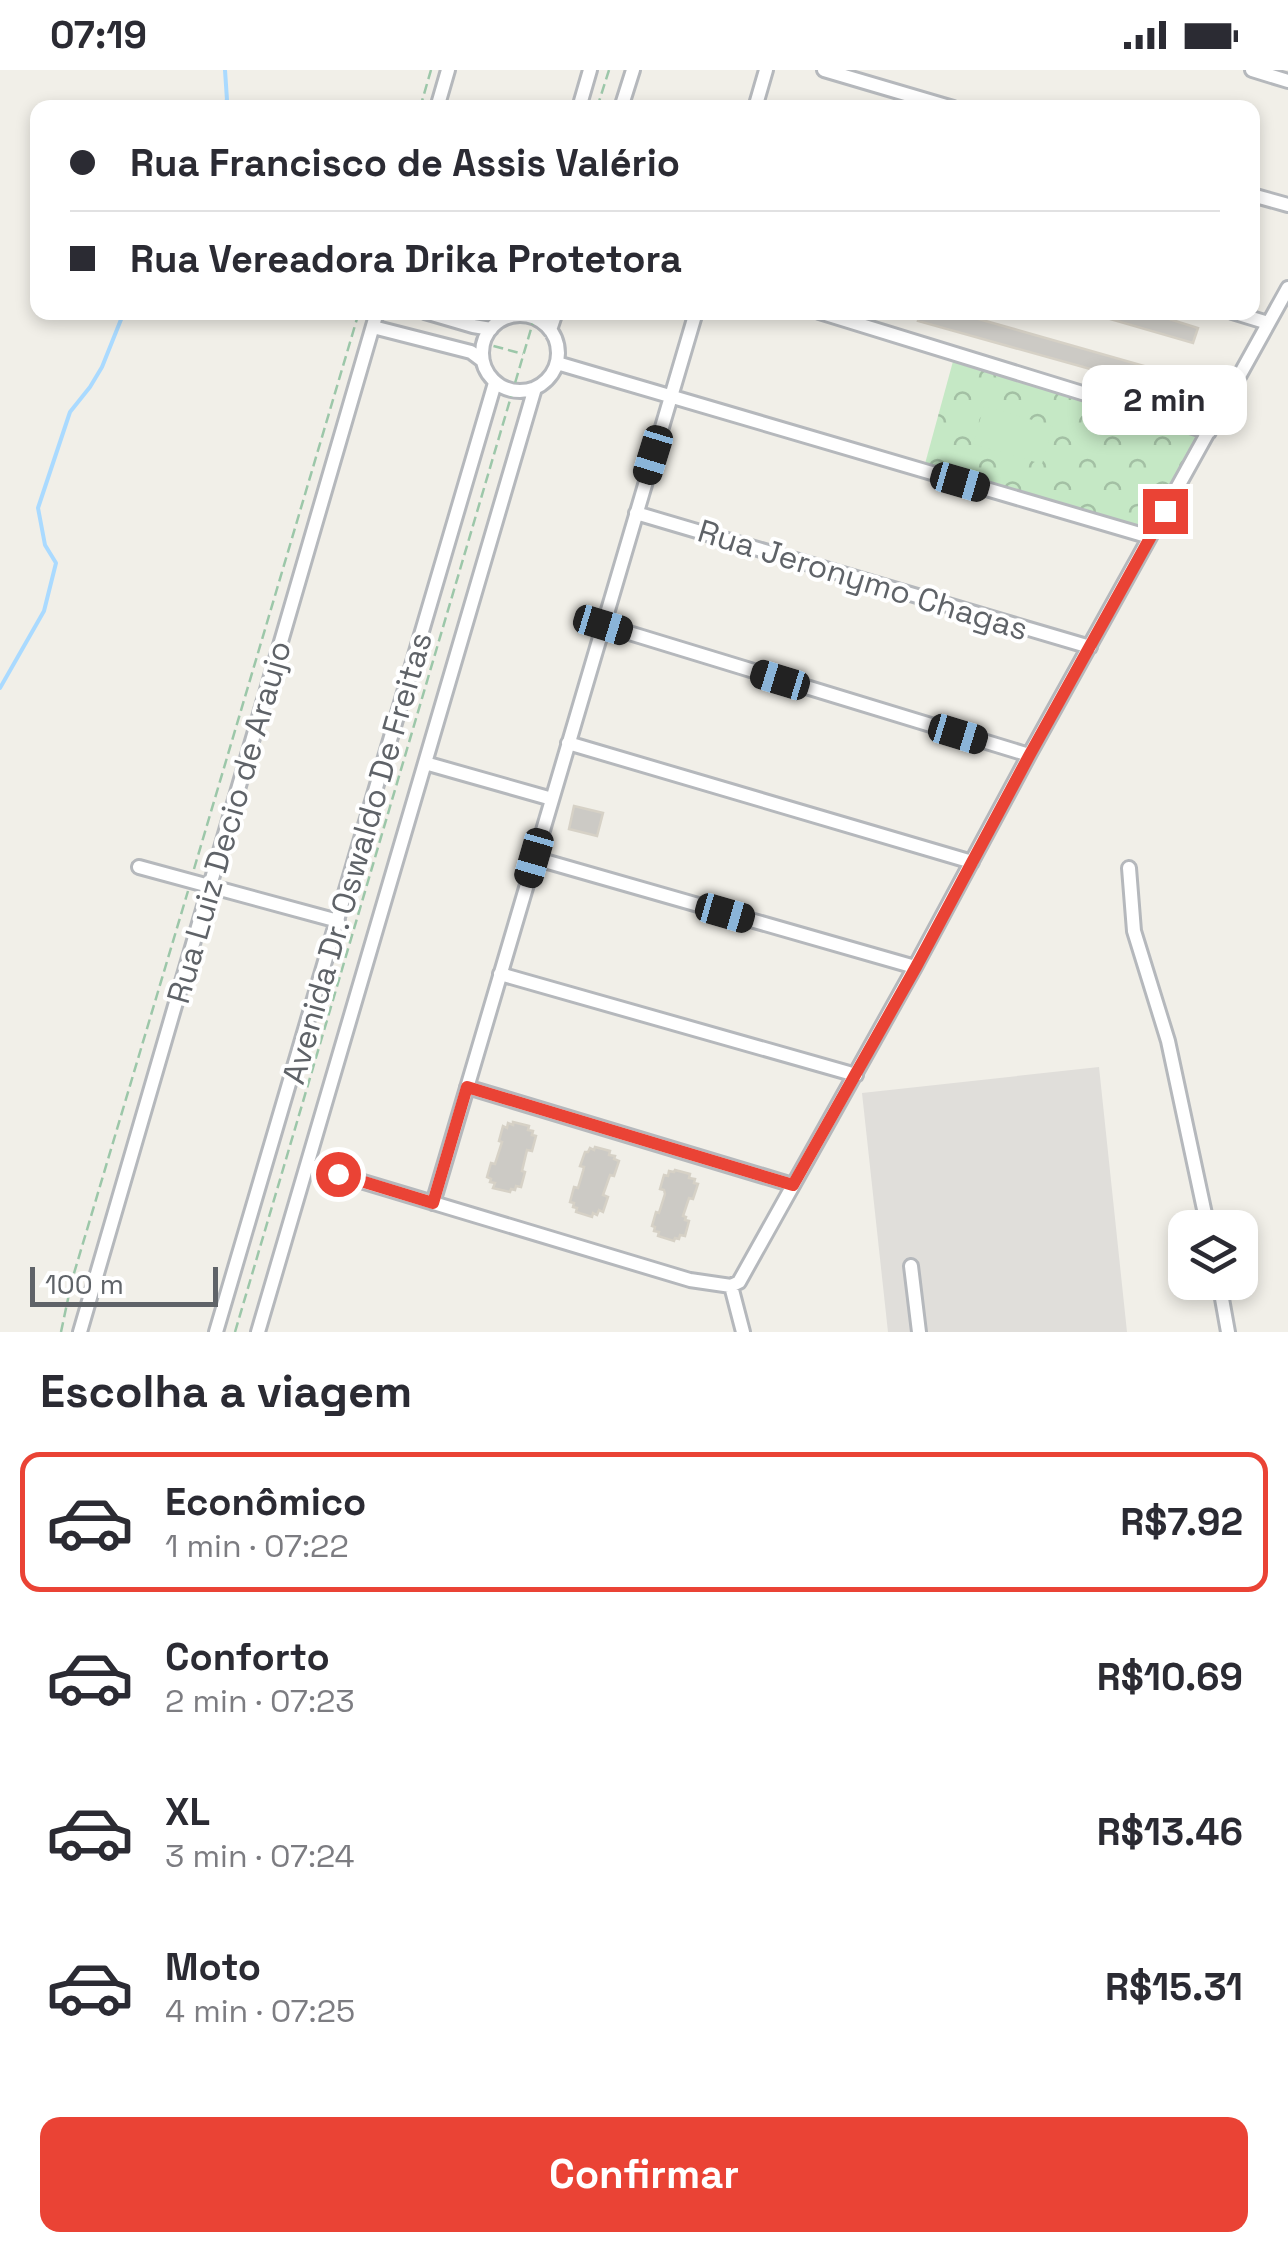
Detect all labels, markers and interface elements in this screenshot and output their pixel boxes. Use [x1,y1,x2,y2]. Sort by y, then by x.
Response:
text: 07:19 [50,11,147,59]
text: Rua Francisco de Assis Valério [130,139,680,187]
text: Rua Vereadora Drika Protetora [130,235,682,283]
callout: 2 min [1082,366,1248,436]
text: 2 min [1123,380,1206,420]
car [630,422,676,488]
car [927,459,993,505]
route end [1143,489,1188,534]
street label: Rua Jeronymo Chagas [693,511,1033,649]
car [570,602,636,648]
street label: Avenida Dr. Oswaldo De Freitas [273,627,441,1089]
street label: Rua Luiz Decio de Araujo [158,636,300,1008]
car [747,657,813,703]
car [925,711,991,757]
car [511,825,557,891]
car [692,890,758,936]
route start [316,1152,361,1197]
map controls [1168,1210,1258,1300]
button: layers [1168,1210,1258,1300]
scale bar [30,1262,218,1306]
text: 100 m [45,1266,124,1302]
text: Escolha a viagem [40,1363,412,1420]
icon: car [45,1477,135,1567]
text: Econômico [165,1478,366,1526]
text: R$7.92 [1120,1498,1243,1546]
text: 1 min · 07:22 [165,1526,349,1566]
icon: car [45,1632,135,1722]
text: Conforto [165,1633,330,1681]
text: R$10.69 [1097,1653,1243,1701]
text: 2 min · 07:23 [165,1681,355,1721]
icon: car [45,1787,135,1877]
text: XL [165,1788,210,1836]
text: R$13.46 [1097,1808,1243,1856]
text: 3 min · 07:24 [165,1836,354,1876]
icon: car [45,1942,135,2032]
text: Moto [165,1943,261,1991]
text: R$15.31 [1105,1963,1243,2011]
text: 4 min · 07:25 [165,1991,355,2031]
button: Confirmar [40,2117,1248,2232]

